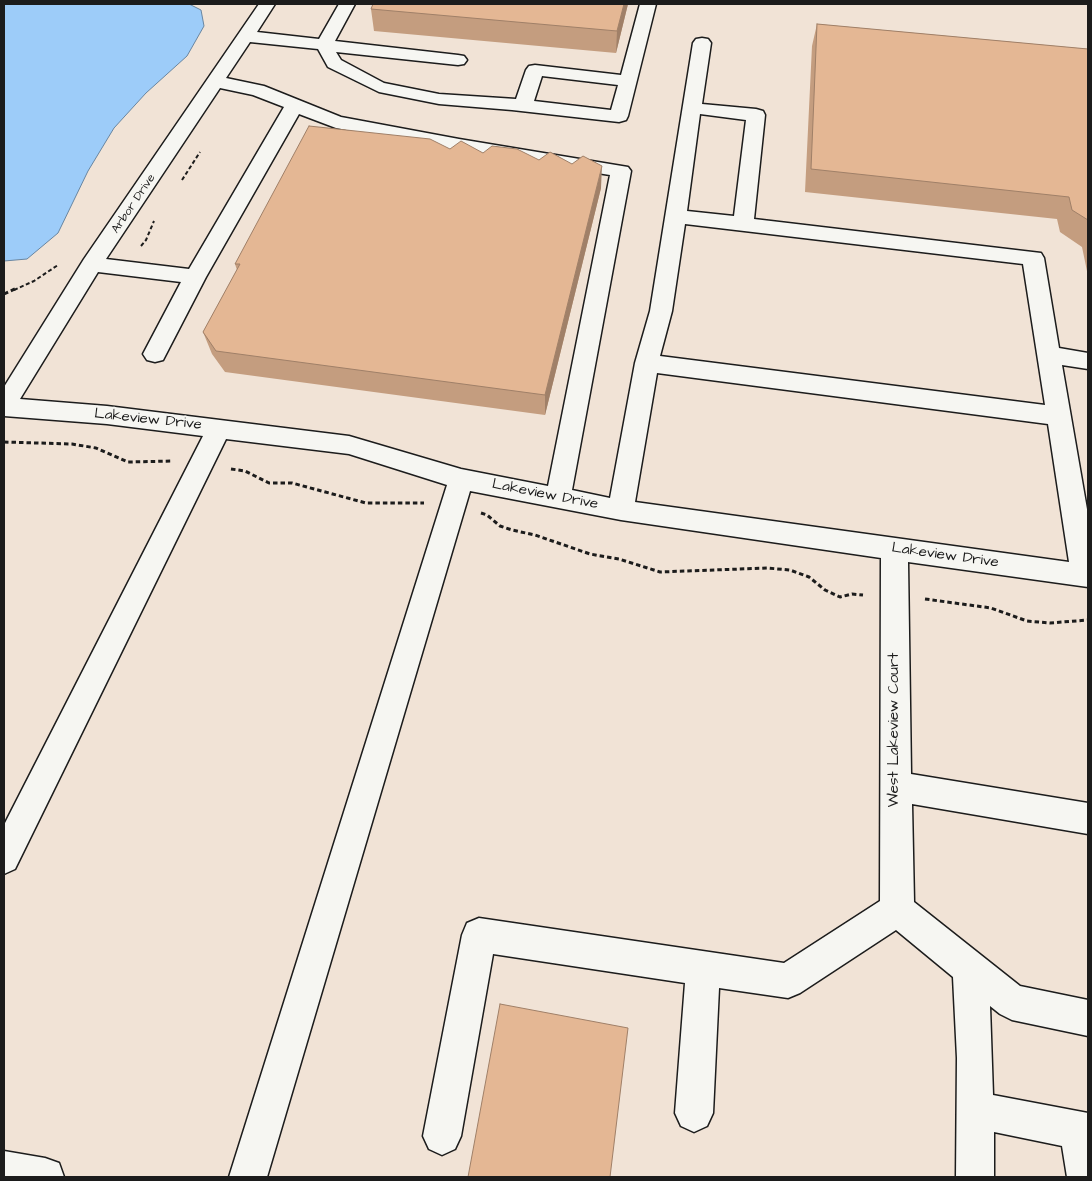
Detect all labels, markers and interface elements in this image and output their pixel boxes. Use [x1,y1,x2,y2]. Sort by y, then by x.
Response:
street label: Arbor Drive [109,172,159,236]
street label: Lakeview Drive [93,405,203,435]
street label: Lakeview Drive [490,476,600,514]
street label: Lakeview Drive [890,540,1000,572]
street label: West Lakeview Court [886,653,904,807]

